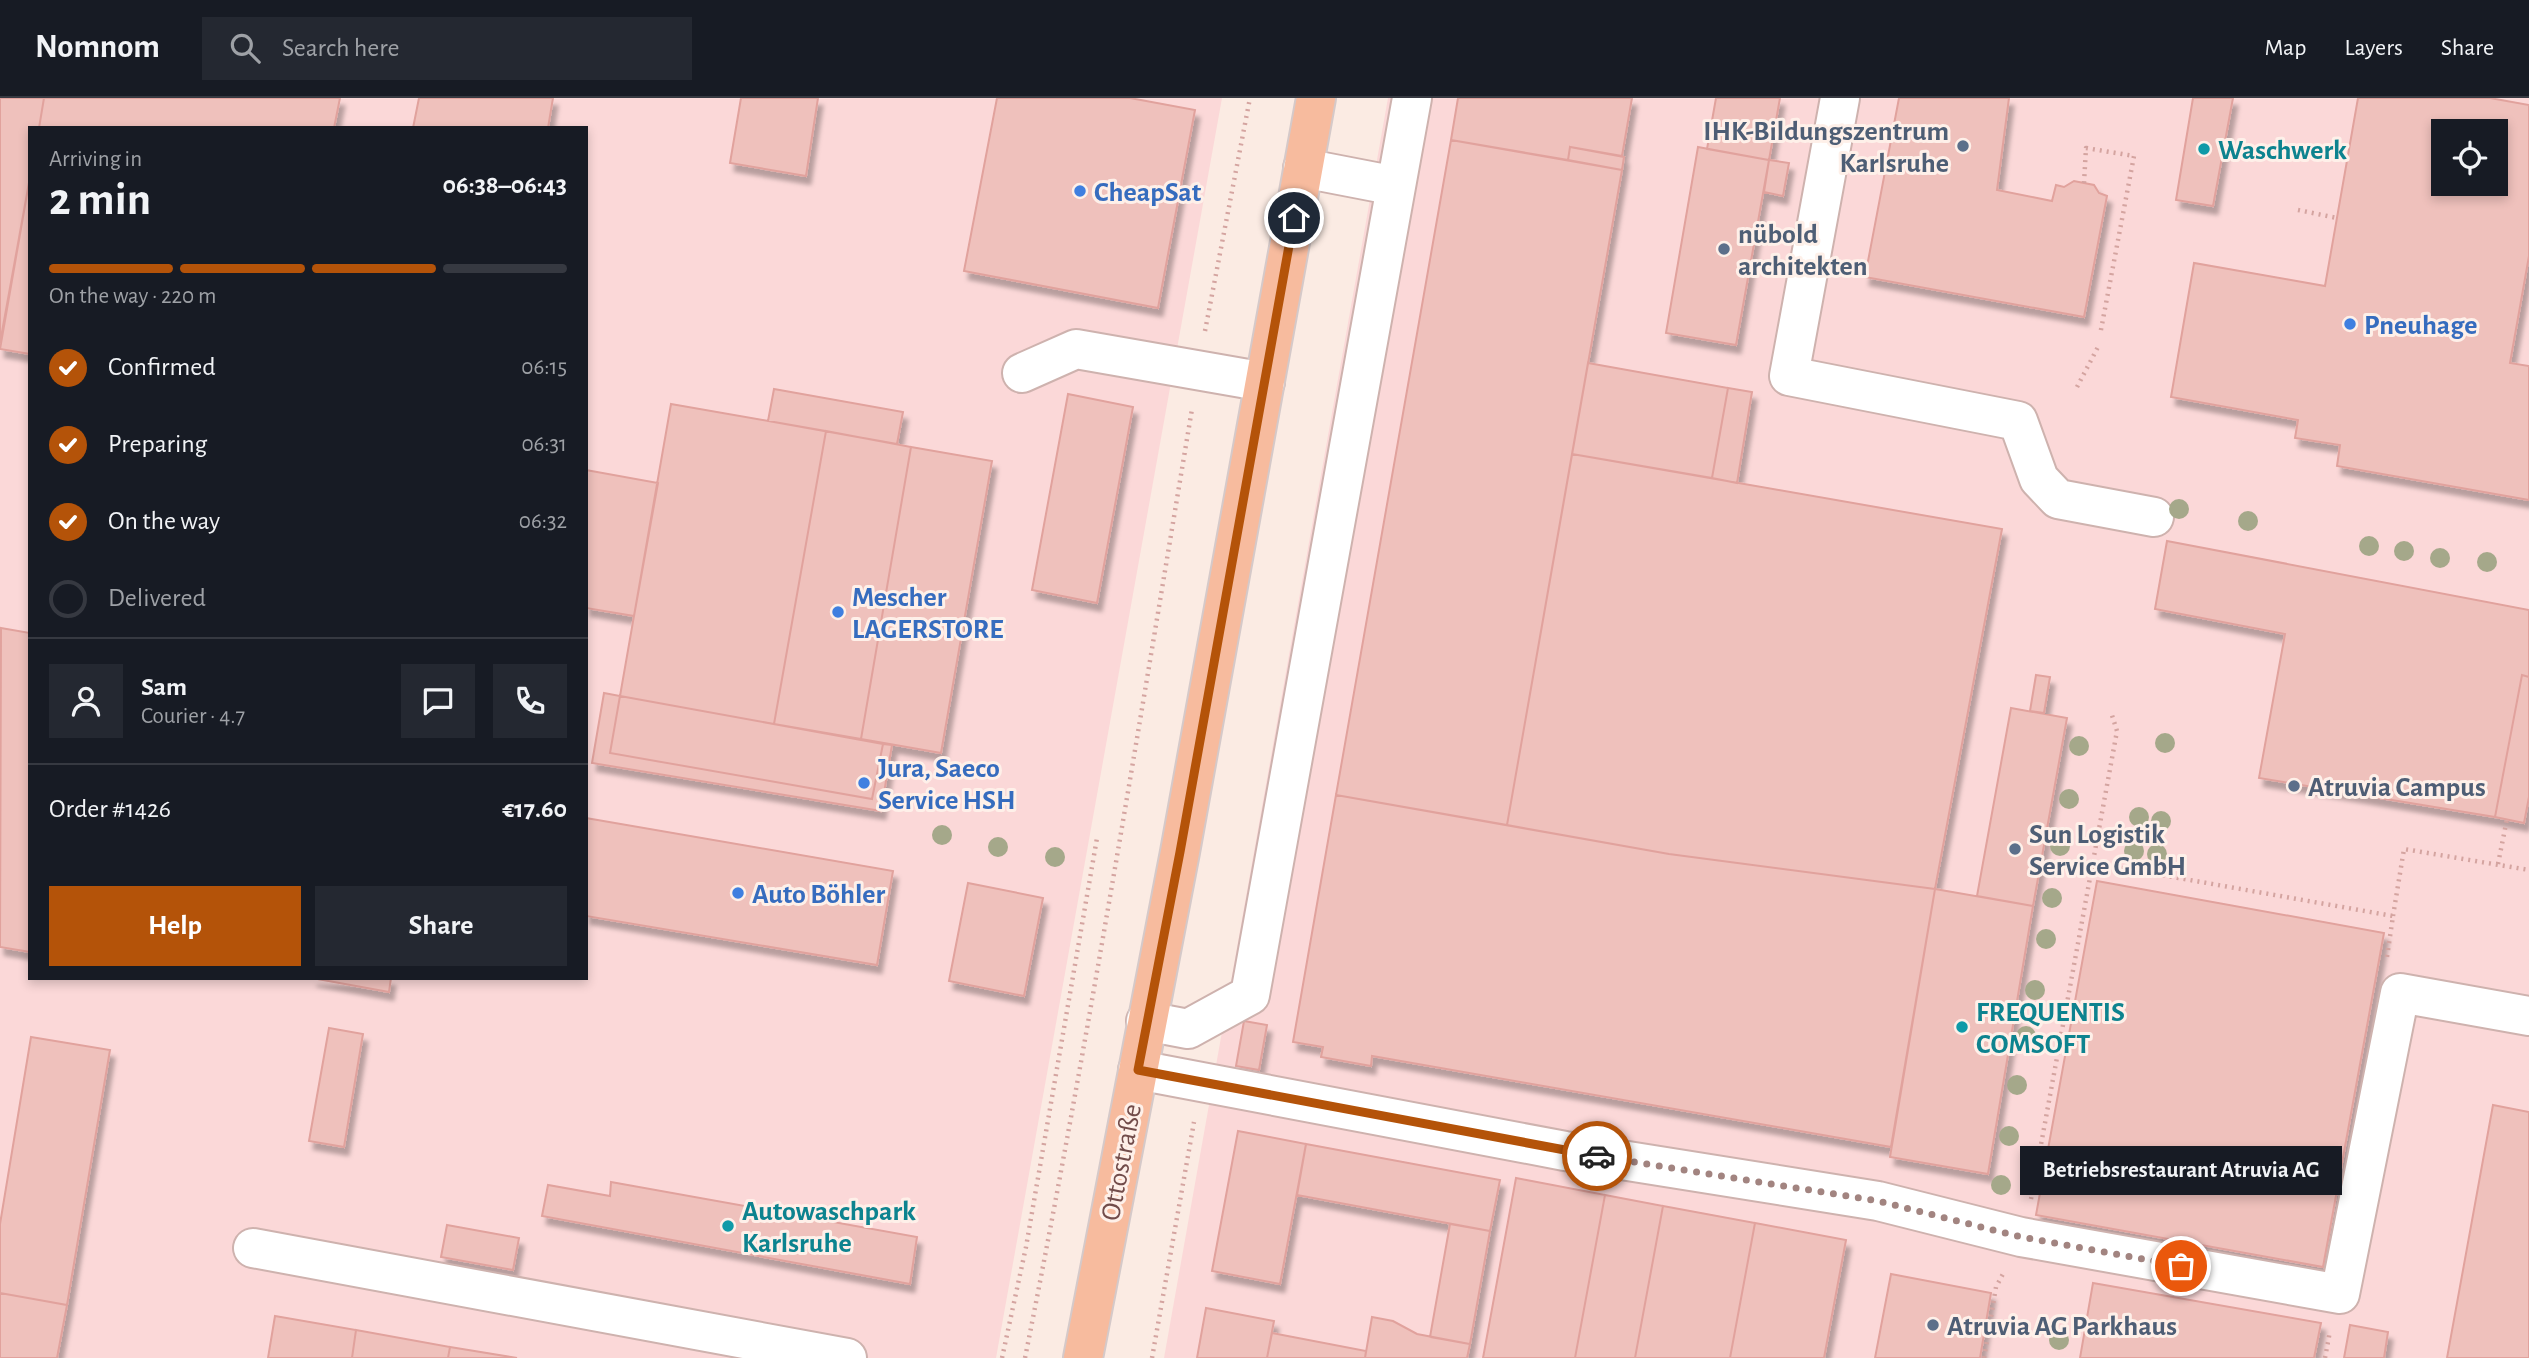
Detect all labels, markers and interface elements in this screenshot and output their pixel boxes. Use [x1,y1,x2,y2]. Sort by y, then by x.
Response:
search box [202,17,692,80]
icon: search [226,29,264,67]
text: Nomnom [35,31,160,64]
text: Search here [282,35,400,61]
text: Map [2264,36,2306,60]
text: Layers [2344,36,2403,60]
text: Share [2441,36,2494,60]
place label: IHK-Bildungszentrum Karlsruhe [1703,118,1949,178]
map controls [2431,119,2508,196]
button: locate [2431,119,2508,196]
place label: Waschwerk [2218,137,2347,165]
marker: IHK-Bildungszentrum Karlsruhe [1955,138,1971,154]
marker: Waschwerk [2196,141,2212,157]
text: Arriving in [49,148,142,171]
text: 06:38–06:43 [443,172,567,198]
text: 2 min [49,177,151,223]
place label: CheapSat [1094,179,1202,207]
marker: CheapSat [1072,183,1088,199]
pin [1264,188,1324,248]
icon: home [1275,199,1313,237]
place label: nübold architekten [1738,221,1867,281]
marker: nübold architekten [1716,241,1732,257]
text: On the way · 220 m [49,285,216,308]
place label: Pneuhage [2364,312,2477,340]
marker: Pneuhage [2342,316,2358,332]
icon: check [49,349,87,387]
text: Confirmed [108,354,216,380]
text: 06:15 [521,356,567,379]
icon: check [49,426,87,464]
text: Preparing [108,431,207,457]
text: 06:31 [521,433,567,456]
icon: check [49,503,87,541]
text: On the way [108,508,220,534]
text: 06:32 [519,510,567,533]
place label: Mescher LAGERSTORE [852,584,1004,644]
text: Delivered [108,585,206,611]
marker: Mescher LAGERSTORE [830,604,846,620]
button: person [49,664,123,738]
button: chat [401,664,475,738]
button: phone [493,664,567,738]
text: Sam [141,674,187,700]
text: Courier · 4.7 [141,705,245,728]
place label: Jura, Saeco Service HSH [878,755,1016,815]
place label: Atruvia Campus [2308,774,2486,802]
marker: Jura, Saeco Service HSH [856,775,872,791]
marker: Atruvia Campus [2286,778,2302,794]
text: Order #1426 [49,796,171,822]
text: €17.60 [502,796,567,822]
place label: Sun Logistik Service GmbH [2029,821,2186,881]
marker: Sun Logistik Service GmbH [2007,841,2023,857]
place label: Auto Böhler [752,881,886,909]
marker: Auto Böhler [730,885,746,901]
button: Help [49,886,301,966]
button: Share [315,886,567,966]
place label: FREQUENTIS COMSOFT [1976,999,2125,1059]
marker: FREQUENTIS COMSOFT [1954,1019,1970,1035]
street label: Ottostraße [1097,1102,1147,1223]
courier [1562,1121,1632,1191]
icon: car [1578,1137,1616,1175]
callout: Betriebsrestaurant Atruvia AG [2020,1147,2342,1196]
text: Betriebsrestaurant Atruvia AG [2043,1159,2319,1182]
place label: Autowaschpark Karlsruhe [742,1198,916,1258]
marker: Autowaschpark Karlsruhe [720,1218,736,1234]
pin [2151,1236,2211,1296]
icon: bag [2162,1247,2200,1285]
place label: Atruvia AG Parkhaus [1947,1313,2177,1341]
marker: Atruvia AG Parkhaus [1925,1317,1941,1333]

